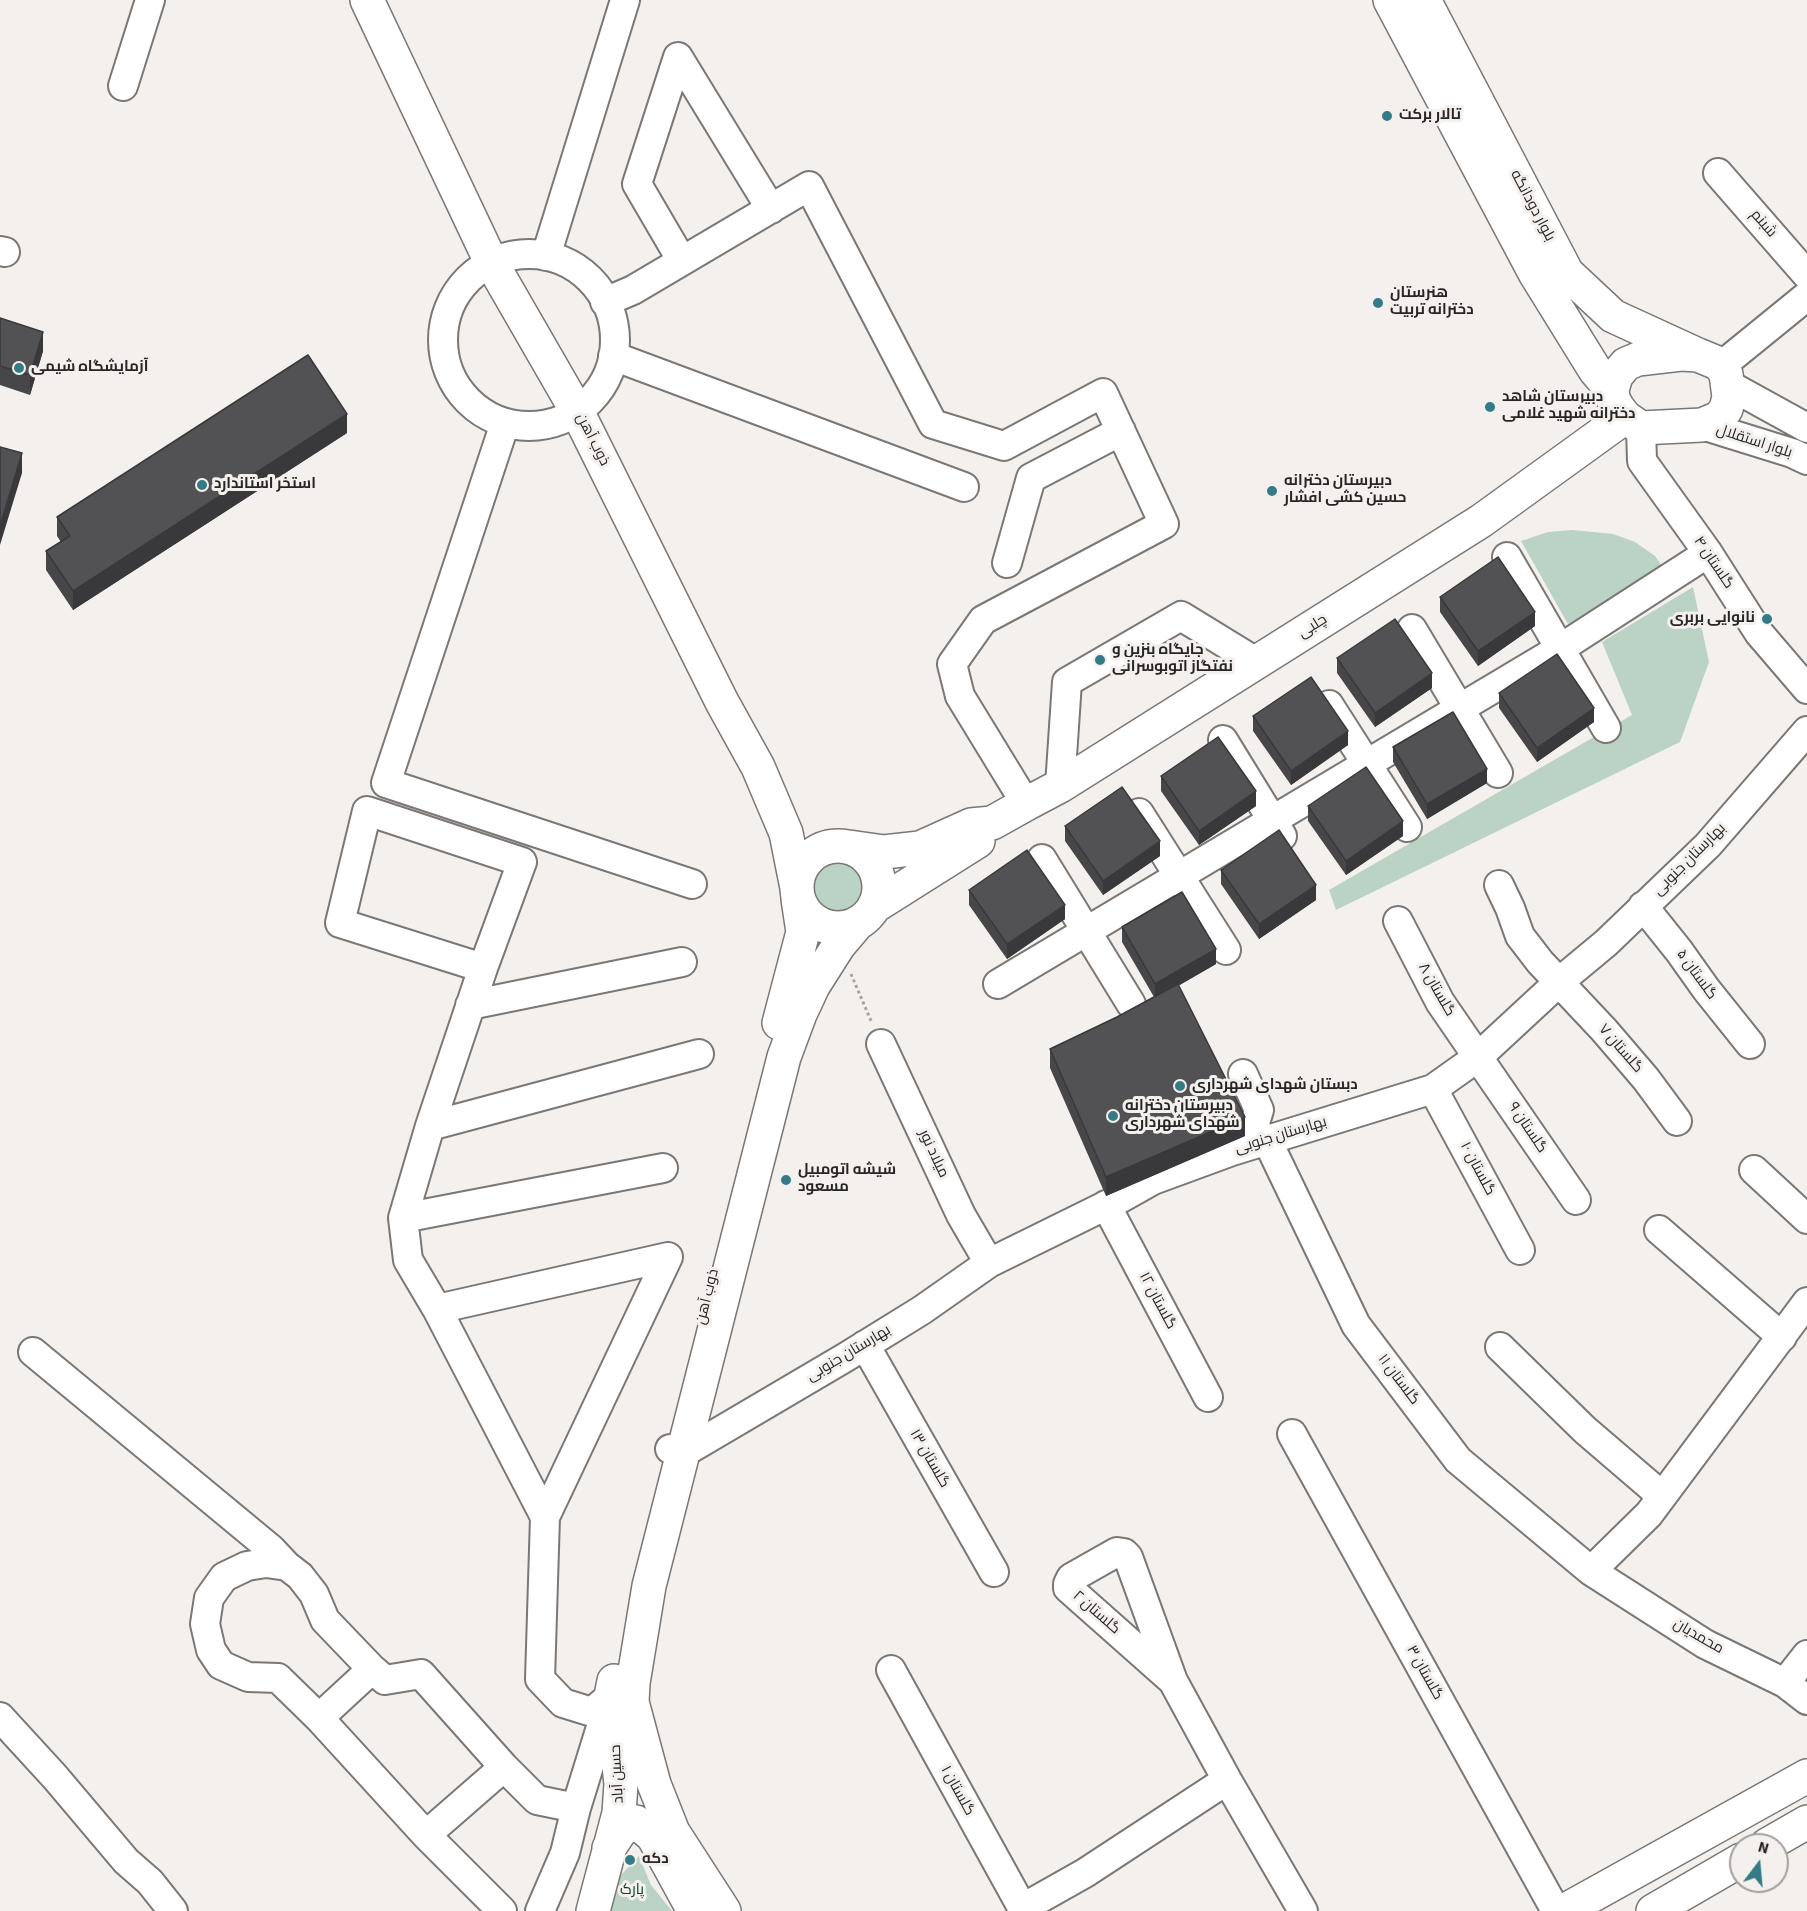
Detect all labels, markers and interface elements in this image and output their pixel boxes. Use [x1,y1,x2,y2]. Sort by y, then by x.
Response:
place label: تالار برکت [1399,107,1461,125]
marker: تالار برکت [1380,109,1394,123]
street label: بلوار دودانگه [1506,167,1558,245]
street label: شبنم [1746,206,1780,242]
place label: هنرستان دخترانه تربیت [1390,285,1474,320]
marker: هنرستان دخترانه تربیت [1371,296,1385,310]
place label: آزمایشگاه شیمی [31,359,148,377]
marker: آزمایشگاه شیمی [12,361,26,375]
place label: دبیرستان شاهد دخترانه شهید غلامی [1502,389,1636,424]
marker: دبیرستان شاهد دخترانه شهید غلامی [1483,400,1497,414]
street label: ذوب آهن [571,411,613,469]
street label: بلوار استقلال [1714,421,1794,463]
place label: دبیرستان دخترانه حسین کشی افشار [1284,473,1406,508]
place label: استخر استاندارد [214,476,316,494]
marker: استخر استاندارد [195,478,209,492]
marker: دبیرستان دخترانه حسین کشی افشار [1265,484,1279,498]
street label: گلستان ۴ [1689,533,1737,593]
place label: نانوایی بربری [1670,610,1755,628]
street label: چلبی [1295,611,1331,643]
marker: نانوایی بربری [1760,612,1774,626]
place label: جایگاه بنزین و نفتگاز اتوبوسرانی [1112,642,1233,677]
marker: جایگاه بنزین و نفتگاز اتوبوسرانی [1093,653,1107,667]
street label: بهارستان جنوبی [1650,820,1730,900]
street label: گلستان ۵ [1672,946,1720,1004]
street label: گلستان ۸ [1414,960,1458,1020]
street label: گلستان ۷ [1594,1021,1646,1077]
place label: دبستان شهدای شهرداری [1192,1077,1358,1095]
marker: دبستان شهدای شهرداری [1173,1079,1187,1093]
place label: دبیرستان دخترانه شهدای شهرداری [1125,1098,1240,1133]
street label: گلستان ۹ [1504,1099,1550,1157]
marker: دبیرستان دخترانه شهدای شهرداری [1106,1109,1120,1123]
street label: بهارستان جنوبی [1233,1113,1329,1159]
street label: میلاد نور [914,1127,952,1181]
street label: گلستان ۱۰ [1455,1139,1499,1199]
place label: شیشه اتومبیل مسعود [798,1162,896,1197]
marker: شیشه اتومبیل مسعود [779,1173,793,1187]
street label: ذوب آهن [692,1267,724,1327]
street label: گلستان ۱۲ [1135,1269,1179,1333]
street label: بهارستان جنوبی [804,1322,894,1386]
street label: گلستان ۱۱ [1373,1351,1423,1409]
street label: گلستان ۱۳ [905,1427,953,1491]
street label: گلستان ۲ [1068,1587,1124,1639]
street label: محمدیان [1670,1615,1726,1659]
street label: گلستان ۳ [1402,1643,1446,1703]
street label: حسین آباد [607,1744,629,1804]
street label: گلستان ۱ [936,1763,978,1819]
north arrow [1729,1833,1789,1893]
text: N [1755,1836,1772,1860]
place label: دکه [642,1851,669,1869]
marker: دکه [623,1853,637,1867]
park label: پارک [620,1882,644,1900]

